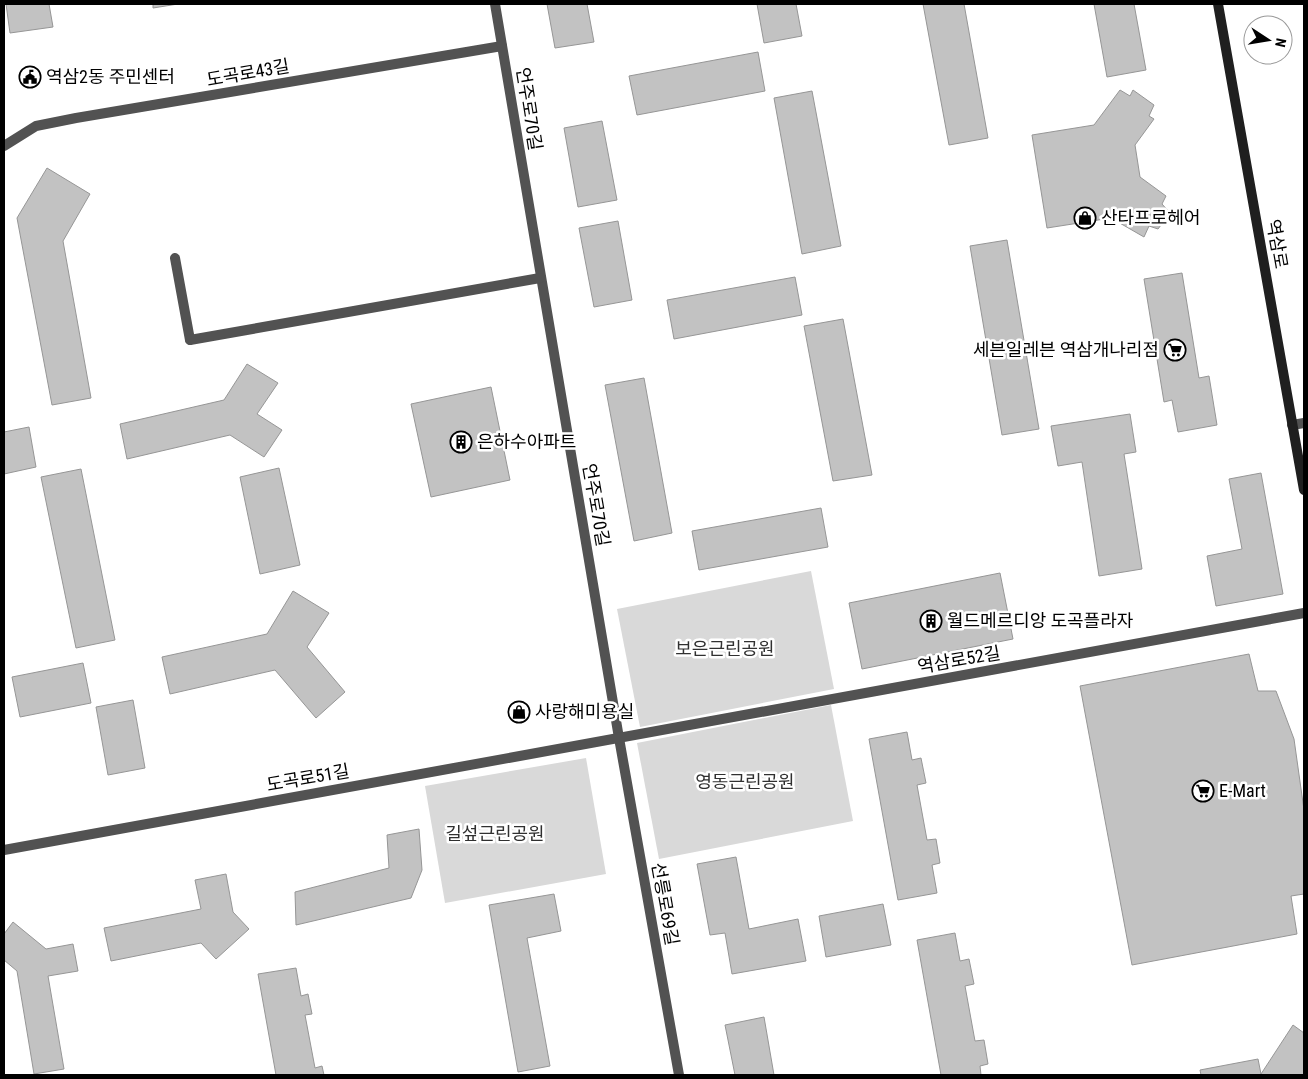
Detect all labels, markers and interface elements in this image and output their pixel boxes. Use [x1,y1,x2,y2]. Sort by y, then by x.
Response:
north arrow [1243,15,1293,65]
text: N [1272,37,1289,49]
street label: 도곡로43길 [205,55,291,90]
public building icon: 역삼2동 주민센터 [18,65,42,89]
place label: 역삼2동 주민센터 [46,66,175,87]
street label: 언주로70길 [513,66,546,152]
shop icon: 산타프로헤어 [1073,206,1097,230]
place label: 산타프로헤어 [1101,207,1200,228]
street label: 역삼로 [1263,218,1292,270]
supermarket icon: 세븐일레븐 역삼개나리점 [1163,338,1187,362]
place label: 세븐일레븐 역삼개나리점 [973,339,1159,360]
building icon: 은하수아파트 [449,430,473,454]
place label: 은하수아파트 [477,431,576,452]
street label: 언주로70길 [579,462,614,548]
building icon: 월드메르디앙 도곡플라자 [919,609,943,633]
place label: 월드메르디앙 도곡플라자 [947,610,1134,631]
park label: 보은근린공원 [675,638,775,659]
street label: 역삼로52길 [916,642,1002,677]
shop icon: 사랑해미용실 [507,700,531,724]
place label: 사랑해미용실 [535,701,634,722]
street label: 도곡로51길 [265,760,351,795]
park label: 영동근린공원 [695,771,795,792]
supermarket icon: E-Mart [1191,779,1215,803]
place label: E-Mart [1219,780,1266,801]
park label: 길섶근린공원 [445,823,545,844]
street label: 선릉로69길 [648,861,683,947]

